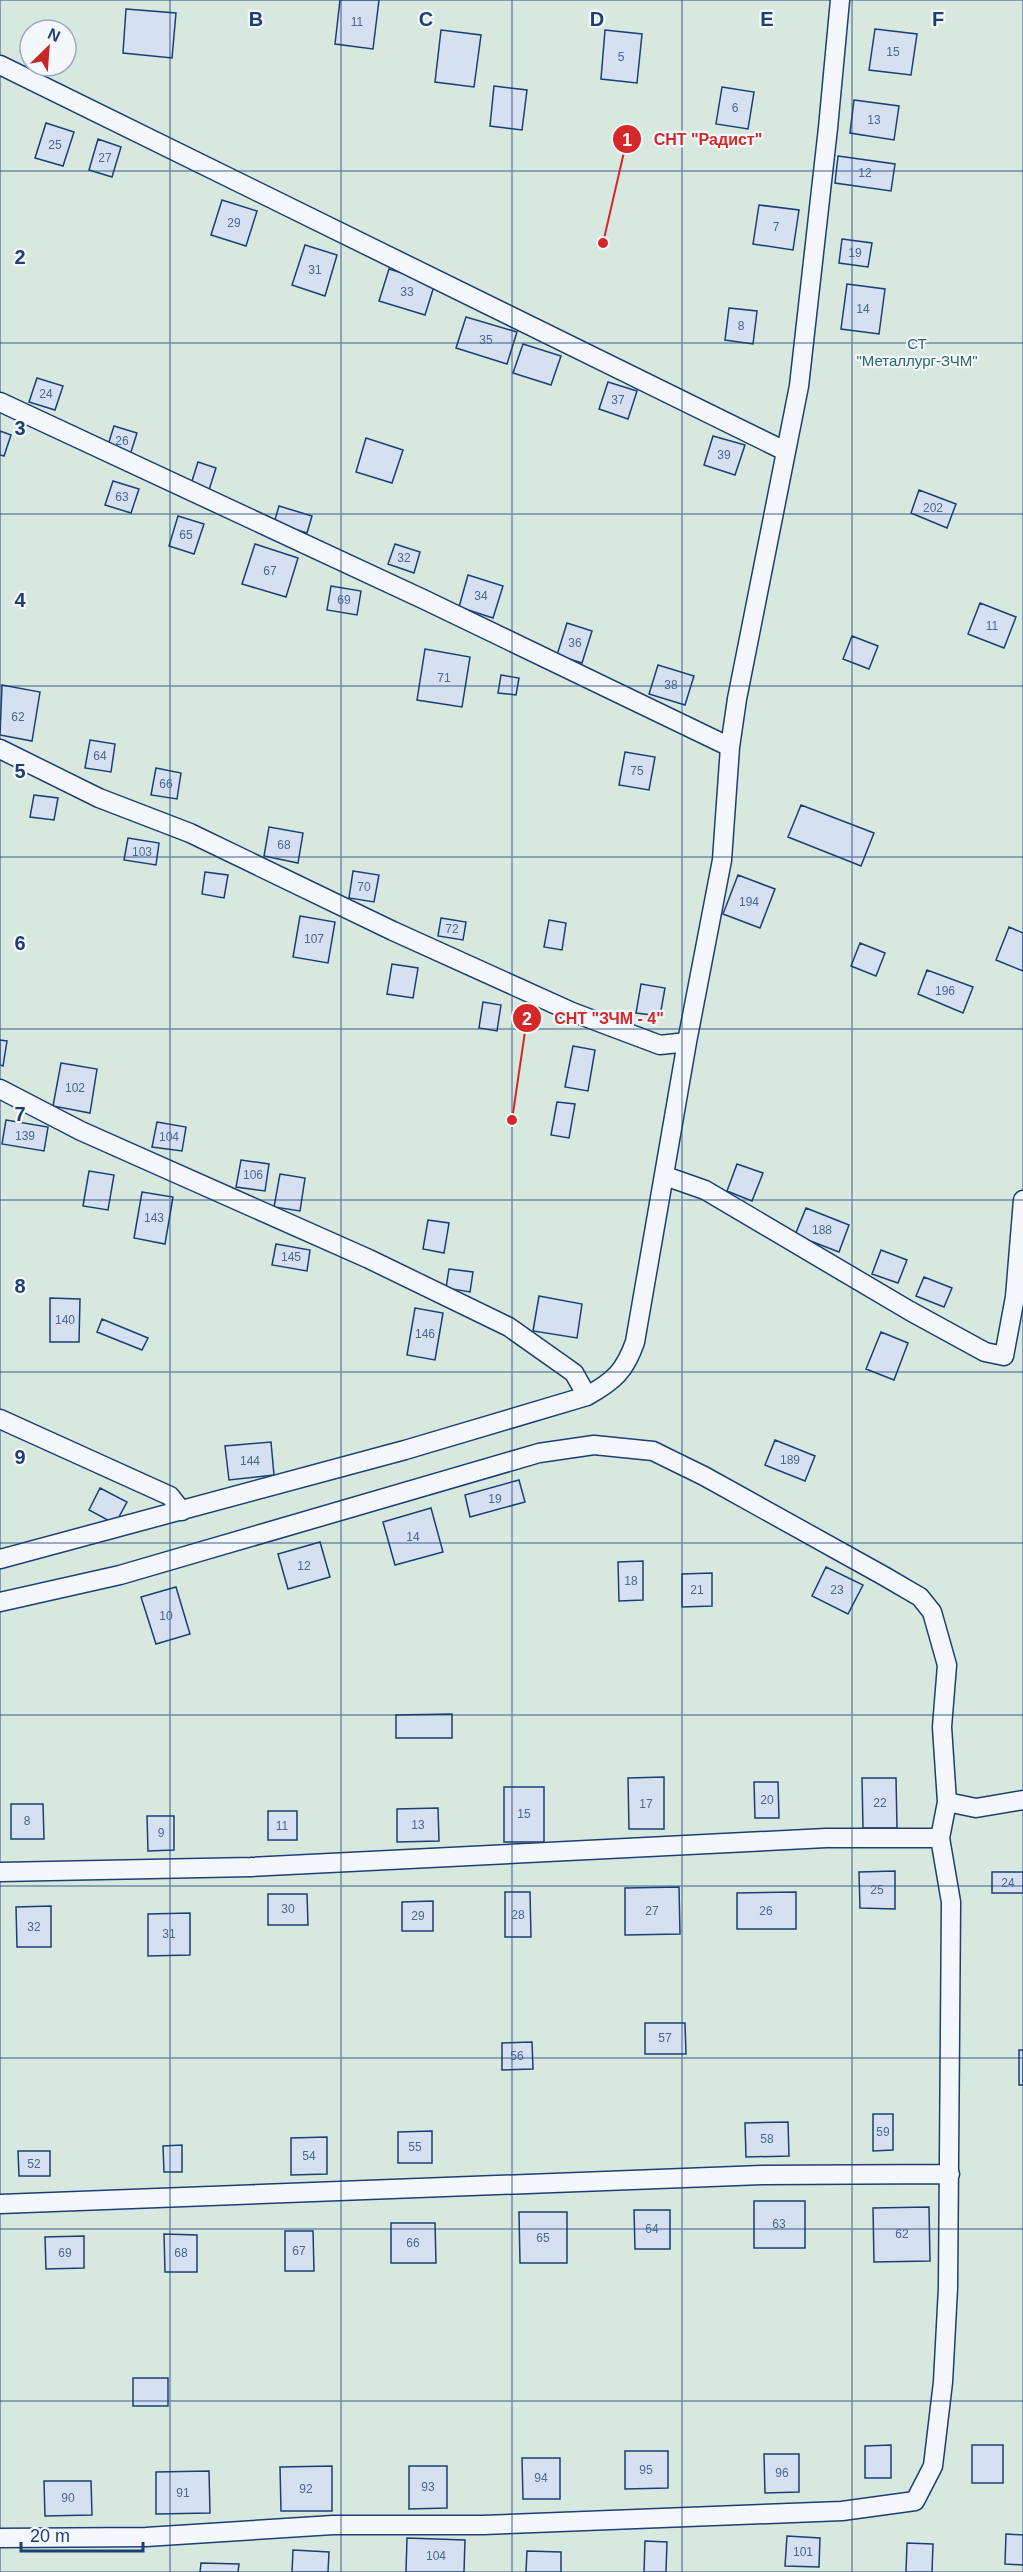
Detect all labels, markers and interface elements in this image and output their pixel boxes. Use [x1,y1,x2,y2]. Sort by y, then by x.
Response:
text: B [249,8,263,30]
text: C [419,8,433,30]
text: D [590,8,604,30]
text: E [760,8,774,30]
text: F [932,8,944,30]
house number: 11 [351,15,364,29]
north arrow [18,18,78,78]
text: N [45,25,63,45]
house number: 15 [886,45,900,59]
house number: 5 [618,50,625,64]
house number: 6 [732,101,739,115]
house number: 13 [867,113,881,127]
callout: СНТ "Радист" [612,122,775,156]
text: 1 [622,130,632,150]
text: СНТ "Радист" [654,131,762,148]
house number: 25 [48,138,62,152]
house number: 27 [98,151,112,165]
house number: 12 [858,166,872,180]
house number: 29 [227,216,241,230]
house number: 7 [773,220,780,234]
text: 2 [14,246,26,268]
house number: 19 [848,246,862,260]
house number: 31 [308,263,322,277]
house number: 33 [400,285,414,299]
house number: 14 [856,302,870,316]
house number: 8 [738,319,745,333]
house number: 35 [479,333,493,347]
park label: СТ "Металлург-ЗЧМ" [856,335,978,369]
house number: 24 [39,387,53,401]
house number: 37 [611,393,625,407]
text: 3 [14,417,26,439]
house number: 26 [115,434,129,448]
house number: 39 [717,448,731,462]
house number: 63 [115,490,129,504]
house number: 202 [923,501,943,515]
house number: 65 [179,528,193,542]
house number: 32 [397,551,411,565]
house number: 67 [263,564,277,578]
text: 4 [14,589,26,611]
house number: 34 [474,589,488,603]
house number: 69 [337,593,351,607]
house number: 11 [986,619,999,633]
house number: 36 [568,636,582,650]
house number: 71 [437,671,451,685]
house number: 38 [664,678,678,692]
house number: 62 [11,710,25,724]
house number: 64 [93,749,107,763]
text: 5 [14,760,26,782]
house number: 75 [630,764,644,778]
house number: 66 [159,777,173,791]
house number: 68 [277,838,291,852]
house number: 103 [132,845,152,859]
house number: 70 [357,880,371,894]
house number: 194 [739,895,759,909]
house number: 72 [445,922,459,936]
text: 6 [14,932,26,954]
house number: 107 [304,932,324,946]
house number: 196 [935,984,955,998]
callout: СНТ "ЗЧМ - 4" [512,1001,676,1035]
text: 2 [522,1009,532,1029]
text: СНТ "ЗЧМ - 4" [554,1010,664,1027]
house number: 102 [65,1081,85,1095]
text: 7 [14,1103,26,1125]
house number: 139 [15,1129,35,1143]
house number: 104 [159,1130,179,1144]
house number: 106 [243,1168,263,1182]
house number: 143 [144,1211,164,1225]
house number: 188 [812,1223,832,1237]
house number: 145 [281,1250,301,1264]
text: 8 [14,1275,26,1297]
house number: 140 [55,1313,75,1327]
house number: 146 [415,1327,435,1341]
text: 9 [14,1446,26,1468]
house number: 189 [780,1453,800,1467]
house number: 144 [240,1454,260,1468]
house number: 19 [488,1492,502,1506]
house number: 14 [406,1530,420,1544]
house number: 12 [297,1559,311,1573]
house number: 18 [624,1574,638,1588]
house number: 21 [690,1583,704,1597]
house number: 23 [830,1583,844,1597]
house number: 10 [159,1609,173,1623]
house number: 20 [760,1793,774,1807]
house number: 22 [873,1796,887,1810]
house number: 17 [639,1797,653,1811]
house number: 15 [517,1807,531,1821]
house number: 8 [24,1814,31,1828]
house number: 13 [411,1818,425,1832]
house number: 11 [276,1819,289,1833]
house number: 9 [158,1826,165,1840]
house number: 24 [1001,1876,1015,1890]
house number: 25 [870,1883,884,1897]
house number: 30 [281,1902,295,1916]
house number: 27 [645,1904,659,1918]
house number: 26 [759,1904,773,1918]
house number: 28 [511,1908,525,1922]
house number: 29 [411,1909,425,1923]
house number: 32 [27,1920,41,1934]
house number: 31 [162,1927,176,1941]
house number: 57 [658,2031,672,2045]
house number: 56 [510,2049,524,2063]
house number: 59 [876,2125,890,2139]
house number: 58 [760,2132,774,2146]
house number: 55 [408,2140,422,2154]
house number: 54 [302,2149,316,2163]
house number: 52 [27,2157,41,2171]
house number: 63 [772,2217,786,2231]
house number: 64 [645,2222,659,2236]
house number: 62 [895,2227,909,2241]
house number: 65 [536,2231,550,2245]
house number: 66 [406,2236,420,2250]
house number: 67 [292,2244,306,2258]
house number: 69 [58,2246,72,2260]
house number: 68 [174,2246,188,2260]
house number: 95 [639,2463,653,2477]
house number: 96 [775,2466,789,2480]
house number: 94 [534,2471,548,2485]
house number: 93 [421,2480,435,2494]
house number: 92 [299,2482,313,2496]
house number: 91 [176,2486,190,2500]
house number: 90 [61,2491,75,2505]
scale bar [21,2515,142,2553]
text: 20 m [30,2526,70,2546]
house number: 101 [793,2545,813,2559]
house number: 104 [426,2549,446,2563]

